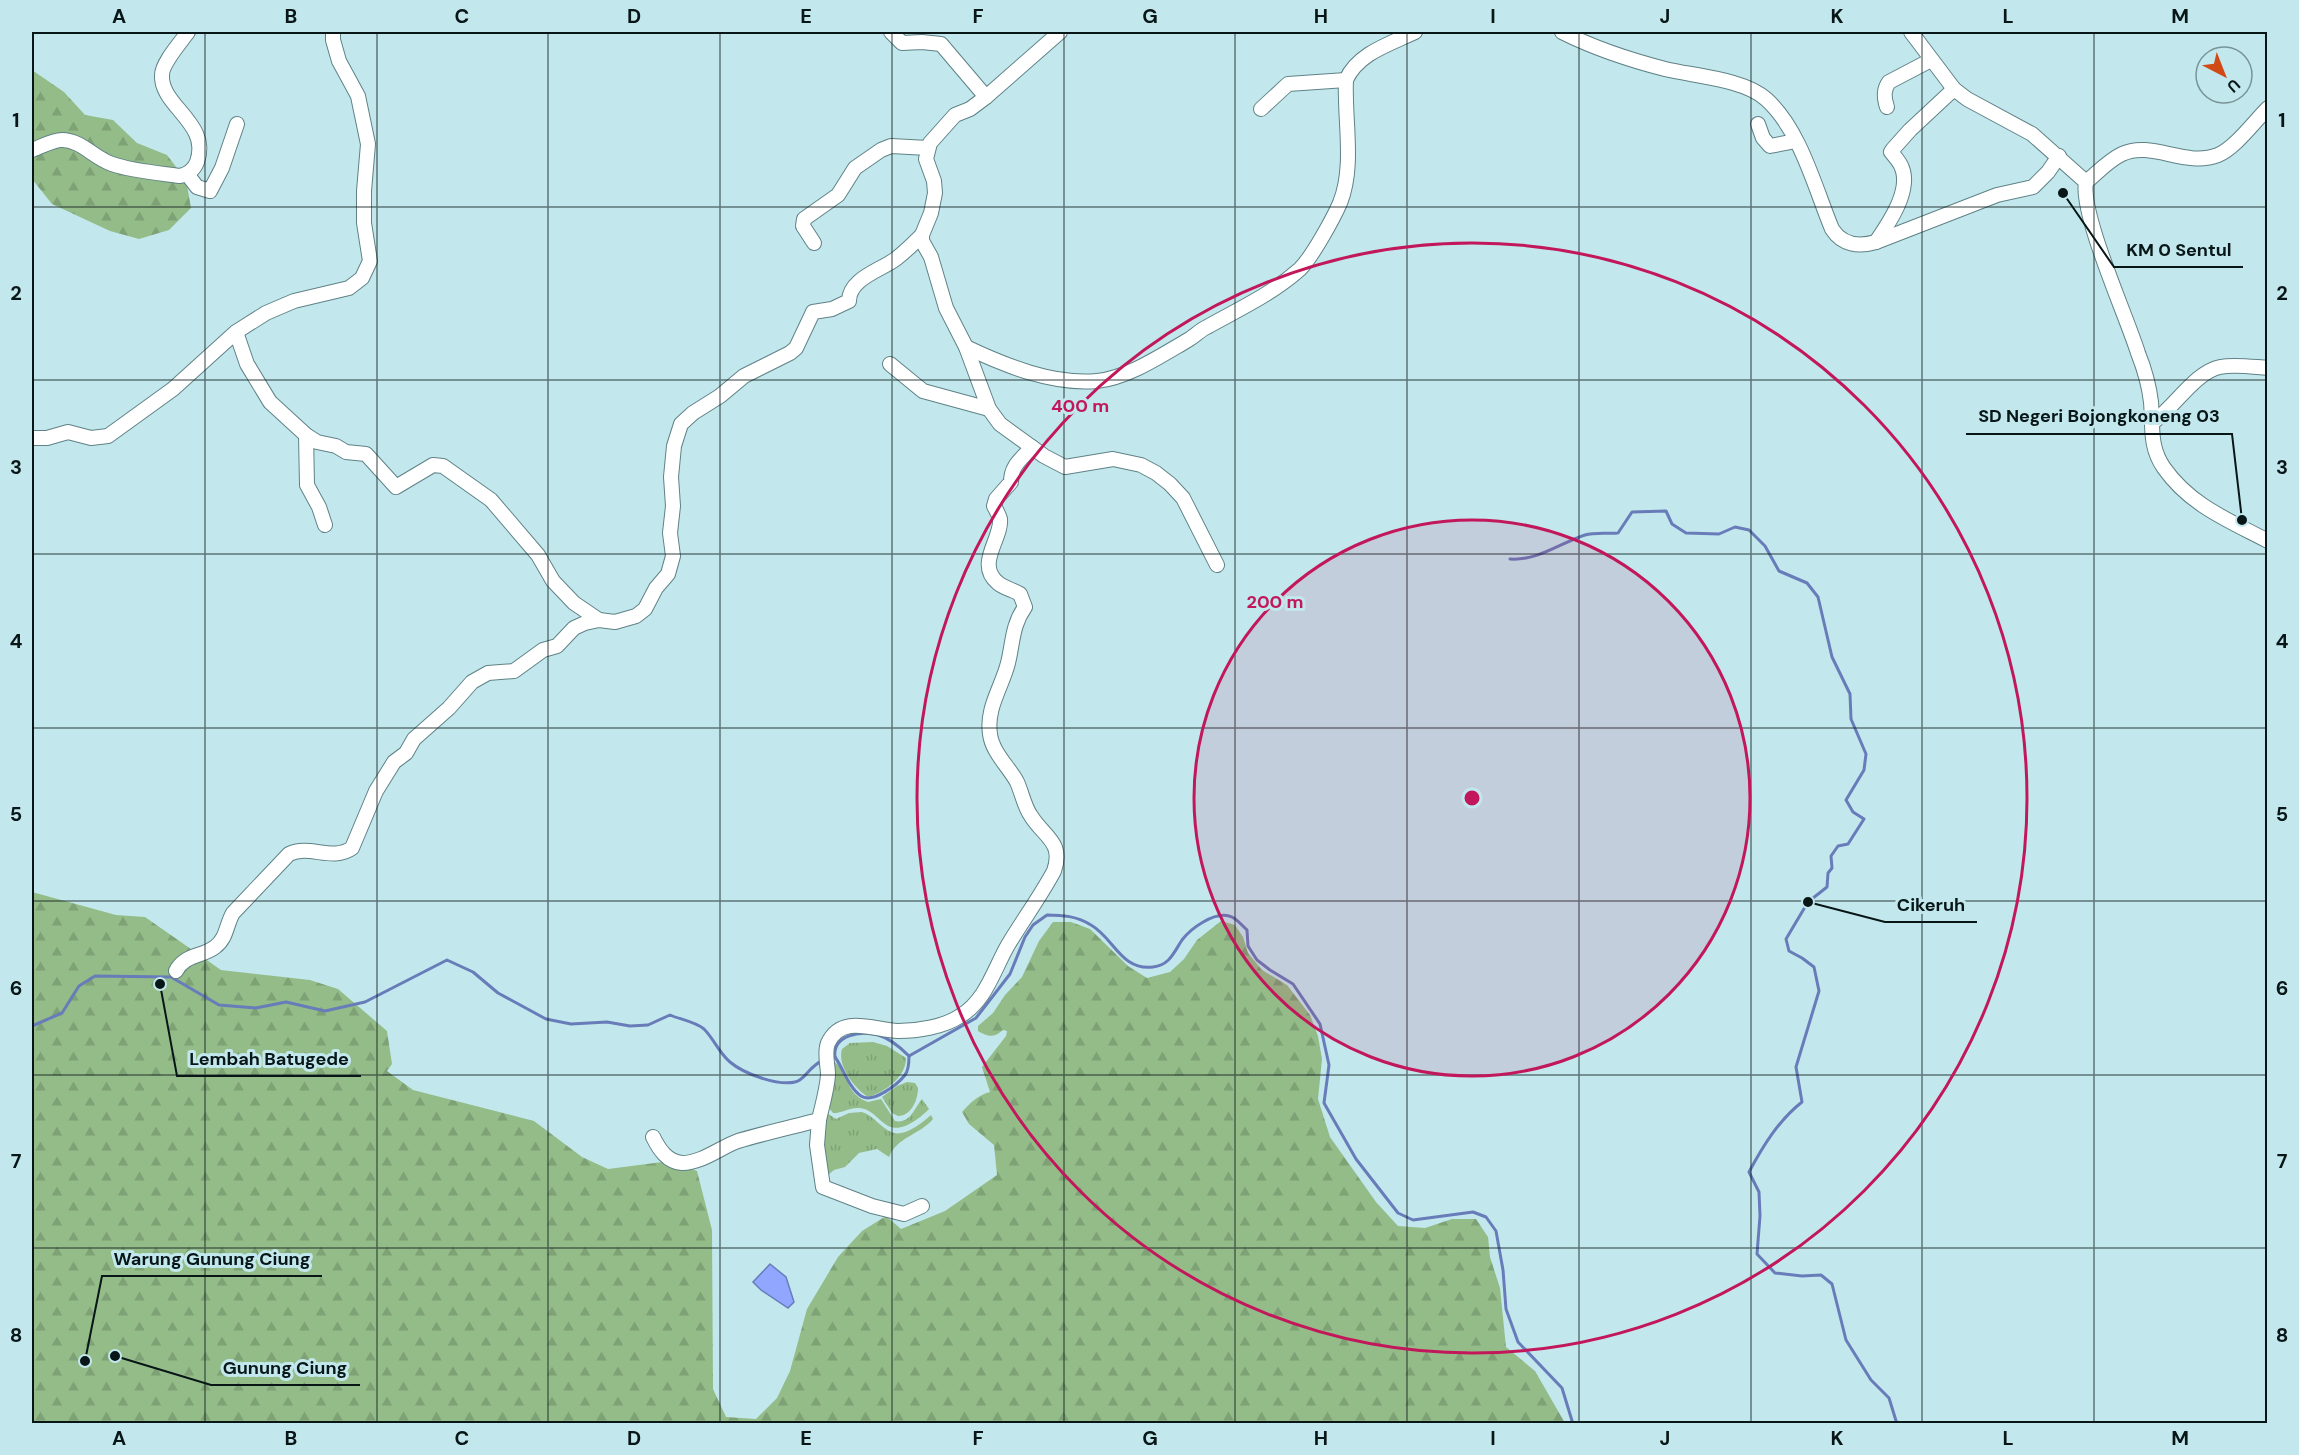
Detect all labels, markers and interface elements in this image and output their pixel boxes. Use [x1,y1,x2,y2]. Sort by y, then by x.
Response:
text: A [112,3,126,29]
text: B [285,3,297,29]
text: C [455,3,469,29]
text: D [627,3,641,29]
text: E [800,3,812,29]
text: F [972,3,984,29]
text: G [1142,3,1158,29]
text: H [1314,3,1328,29]
text: I [1490,3,1496,29]
text: J [1660,3,1670,29]
text: K [1830,3,1844,29]
text: L [2002,3,2014,29]
text: M [2171,3,2189,29]
north arrow [2194,45,2254,105]
text: U [2223,74,2245,97]
text: 1 [12,107,20,133]
text: 1 [2278,107,2286,133]
callout: KM 0 Sentul [2114,231,2243,267]
text: KM 0 Sentul [2126,238,2232,262]
text: 2 [10,280,22,306]
text: 2 [2276,280,2288,306]
text: 400 m [1051,394,1109,418]
callout: SD Negeri Bojongkoneng 03 [1966,398,2232,434]
text: SD Negeri Bojongkoneng 03 [1978,404,2220,428]
text: 3 [10,454,22,480]
text: 3 [2276,454,2288,480]
text: 200 m [1247,590,1303,614]
text: 4 [10,628,23,654]
text: 4 [2276,628,2289,654]
centre of rings [1462,788,1482,808]
text: 5 [10,801,22,827]
text: 5 [2276,801,2288,827]
callout: Cikeruh [1885,886,1977,922]
text: Cikeruh [1897,893,1965,917]
text: 6 [10,975,22,1001]
text: 6 [2276,975,2288,1001]
callout: Lembah Batugede [177,1040,361,1076]
text: Lembah Batugede [189,1047,349,1071]
text: 7 [11,1148,22,1174]
text: 7 [2277,1148,2288,1174]
callout: Warung Gunung Ciung [102,1240,322,1276]
text: Warung Gunung Ciung [114,1247,310,1271]
text: 8 [10,1322,22,1348]
text: 8 [2276,1322,2288,1348]
callout: Gunung Ciung [211,1349,360,1385]
text: Gunung Ciung [223,1356,347,1380]
text: A [112,1425,126,1451]
text: B [285,1425,297,1451]
text: C [455,1425,469,1451]
text: D [627,1425,641,1451]
text: E [800,1425,812,1451]
text: F [972,1425,984,1451]
text: G [1142,1425,1158,1451]
text: H [1314,1425,1328,1451]
text: I [1490,1425,1496,1451]
text: J [1660,1425,1670,1451]
text: K [1830,1425,1844,1451]
text: L [2002,1425,2014,1451]
text: M [2171,1425,2189,1451]

